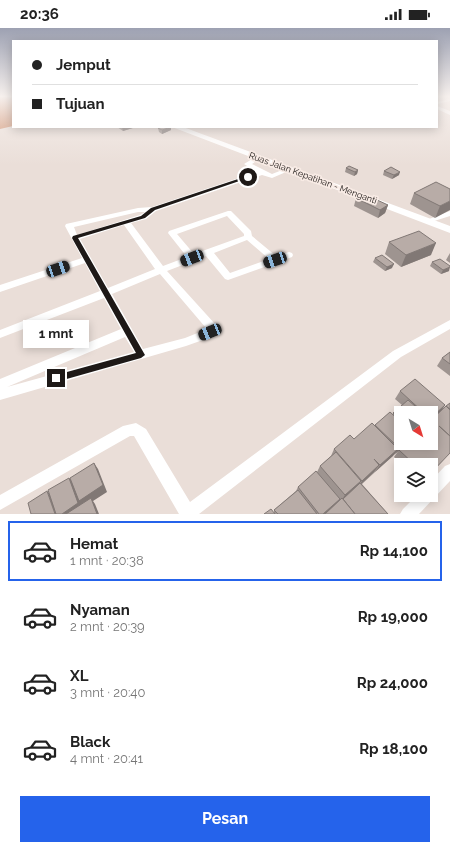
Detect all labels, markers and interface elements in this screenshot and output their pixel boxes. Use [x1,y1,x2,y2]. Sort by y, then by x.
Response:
text: 20:36 [20,5,59,23]
text: Jemput [56,56,111,74]
text: Tujuan [56,95,105,113]
street label: Ruas Jalan Kepatihan - Menganti [248,150,378,206]
route start [239,168,257,186]
car [179,248,205,268]
car [262,250,288,270]
car [45,259,71,279]
callout: 1 mnt [23,320,89,348]
car [197,322,223,342]
text: 1 mnt [39,326,73,341]
route end [47,369,65,387]
north arrow [394,406,438,450]
map controls [394,406,438,502]
button: layers [394,458,438,502]
icon: car [22,533,58,569]
text: Hemat [70,535,118,553]
text: Rp 14,100 [360,542,428,560]
text: 1 mnt · 20:38 [70,553,144,568]
icon: car [22,599,58,635]
text: Nyaman [70,601,130,619]
text: Rp 19,000 [358,608,428,626]
text: 2 mnt · 20:39 [70,619,145,634]
icon: car [22,665,58,701]
text: XL [70,667,88,685]
text: Rp 24,000 [357,674,428,692]
text: 3 mnt · 20:40 [70,685,145,700]
icon: car [22,731,58,767]
text: Black [70,733,110,751]
text: Rp 18,100 [359,740,428,758]
text: 4 mnt · 20:41 [70,751,143,766]
button: Pesan [20,796,430,842]

